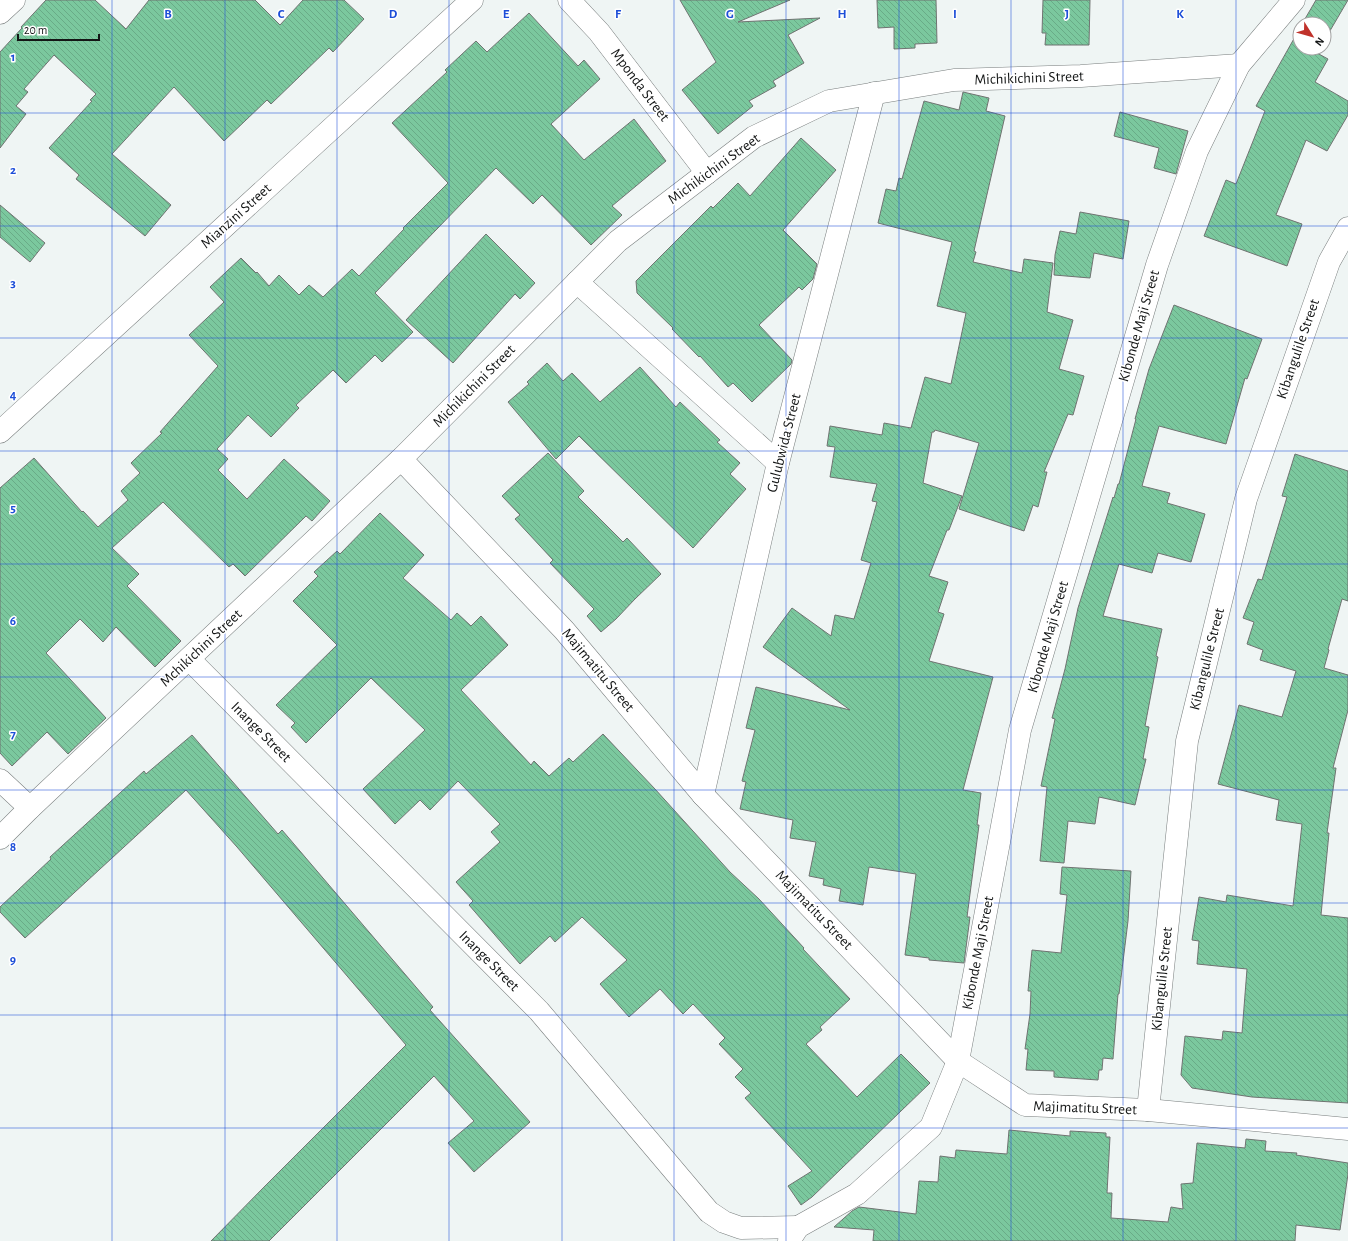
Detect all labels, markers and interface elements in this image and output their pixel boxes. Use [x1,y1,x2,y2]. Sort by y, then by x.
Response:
text: B [164,8,172,21]
text: C [278,8,285,21]
text: D [389,8,398,21]
text: E [503,8,510,21]
text: F [615,8,622,21]
text: G [726,8,734,21]
text: H [837,8,847,21]
text: I [953,8,957,21]
text: J [1065,8,1069,21]
text: K [1176,8,1184,21]
scale bar [18,16,99,42]
north arrow [1292,16,1332,56]
text: 20 m [24,24,47,36]
text: N [1313,35,1326,48]
street label: Mponda Street [608,46,672,124]
text: 1 [11,51,15,64]
street label: Michikichini Street [974,69,1084,87]
street label: Michikichini Street [665,131,763,207]
text: 2 [10,164,16,177]
street label: Mianzini Street [198,181,274,251]
street label: Kibonde Maji Street [1116,268,1162,384]
text: 3 [10,277,16,290]
street label: Kibangulile Street [1274,297,1322,401]
street label: Michikichini Street [430,342,518,430]
text: 4 [10,389,17,402]
street label: Gulubwida Street [764,392,804,494]
text: 5 [10,502,16,515]
street label: Kibonde Maji Street [1025,579,1071,695]
street label: Mchikichini Street [157,606,245,689]
street label: Kibangulile Street [1187,606,1227,712]
text: 6 [10,615,16,628]
street label: Majimatitu Street [559,625,637,715]
street label: Inange Street [228,699,294,765]
text: 7 [10,728,16,741]
text: 8 [10,841,16,854]
street label: Majimatitu Street [773,867,856,953]
street label: Kibonde Maji Street [960,895,996,1011]
street label: Kibangulile Street [1149,926,1175,1032]
street label: Inange Street [456,928,522,994]
text: 9 [10,954,16,967]
street label: Majimatitu Street [1033,1099,1137,1117]

